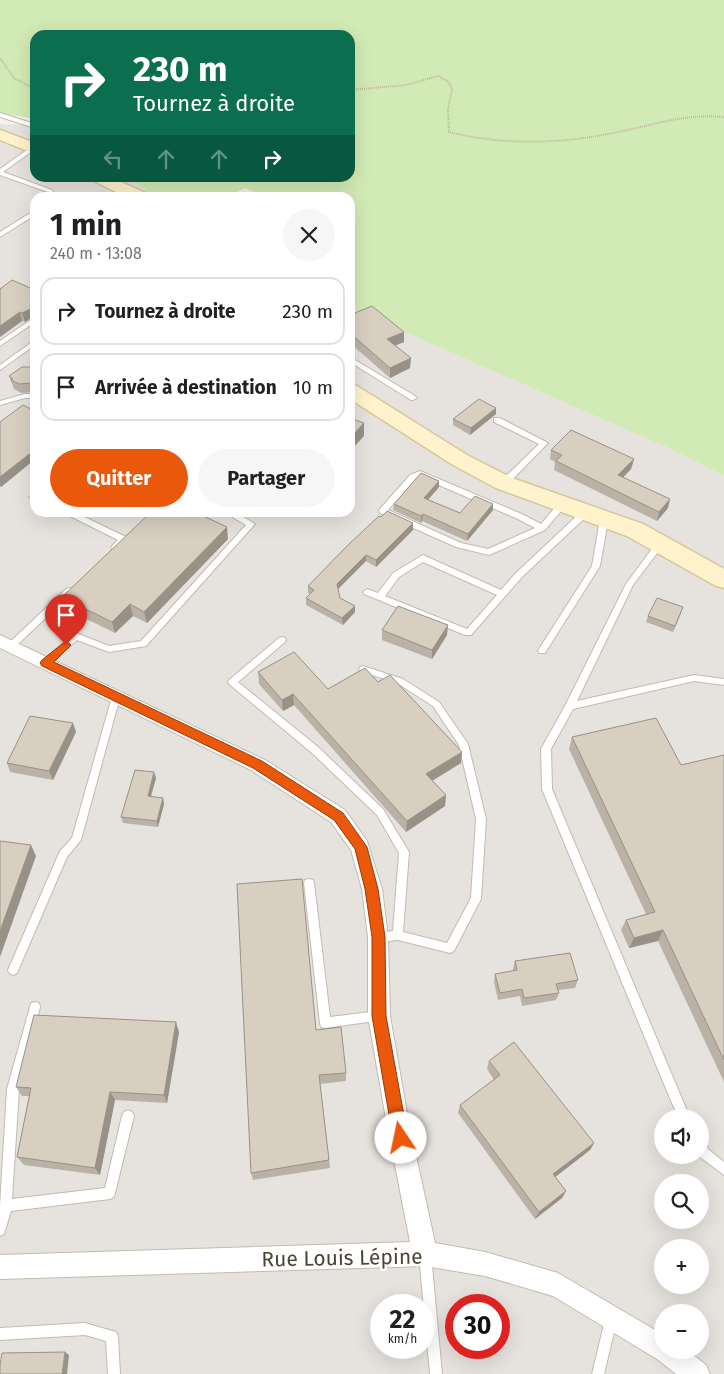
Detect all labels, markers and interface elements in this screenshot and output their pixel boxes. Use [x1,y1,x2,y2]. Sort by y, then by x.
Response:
text: 230 m [133,48,227,90]
icon: right [50,50,115,115]
text: Tournez à droite [133,90,295,117]
icon: left [99,145,127,173]
icon: ahead [152,145,180,173]
icon: ahead [205,145,233,173]
icon: right [258,145,286,173]
text: 1 min [50,207,122,243]
button: close [283,209,335,261]
text: 240 m · 13:08 [50,244,142,263]
icon: right [52,297,80,325]
text: Tournez à droite [95,300,236,323]
text: 230 m [282,300,333,323]
icon: arrive [52,373,80,401]
text: Arrivée à destination [95,376,277,399]
text: 10 m [293,376,333,399]
button: Quitter [50,449,188,507]
button: Partager [198,449,335,507]
pin [45,594,87,645]
icon: arrive [52,601,80,629]
map controls [654,1109,709,1359]
button: sound [654,1109,709,1164]
position arrow [374,1111,426,1163]
button: search [654,1174,709,1229]
button: + [654,1239,709,1294]
street label: Rue Louis Lépine [261,1244,423,1272]
speed limit sign: 30 [445,1294,510,1359]
button: − [654,1304,709,1359]
text: 22 [390,1305,415,1335]
text: km/h [388,1332,417,1346]

